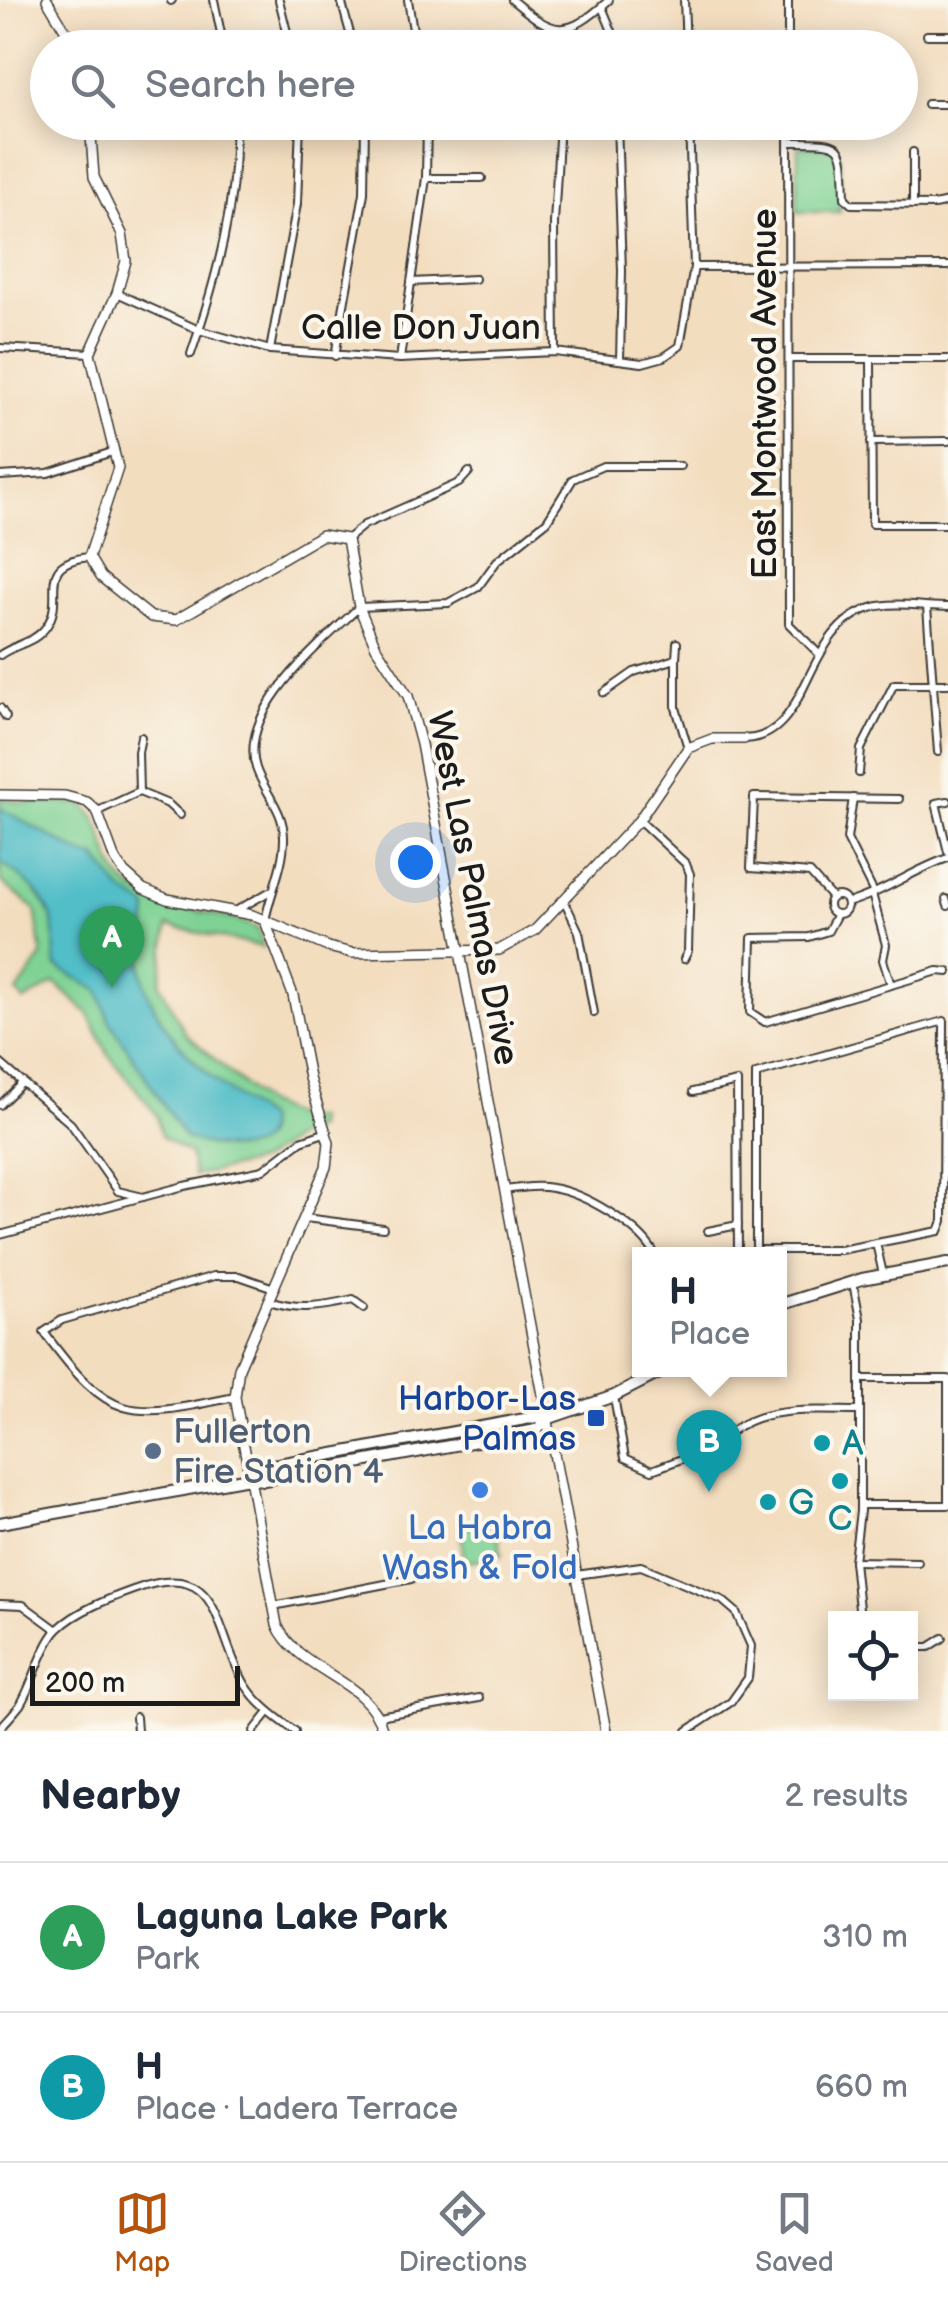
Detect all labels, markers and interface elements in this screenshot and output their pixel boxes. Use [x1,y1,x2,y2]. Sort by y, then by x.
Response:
search box [30,30,918,140]
icon: search [65,58,120,113]
text: Search here [145,63,356,108]
street label: East Montwood Avenue [744,209,787,579]
street label: Calle Don Juan [301,307,541,350]
street label: West Las Palmas Drive [417,708,528,1069]
your location [390,837,441,888]
pin: A [80,906,144,988]
popup [632,1247,787,1377]
text: H [669,1270,697,1315]
text: Place [669,1315,750,1354]
place label: Harbor-Las Palmas [398,1378,576,1461]
marker: Harbor-Las Palmas [585,1407,607,1429]
pin: B [676,1410,742,1492]
place label: Fullerton Fire Station 4 [173,1411,384,1494]
place label: A [842,1423,864,1466]
marker: A [811,1432,833,1454]
marker: Fullerton Fire Station 4 [142,1440,164,1462]
marker: C [829,1470,851,1492]
marker: La Habra Wash & Fold [469,1479,491,1501]
place label: G [788,1482,814,1525]
marker: G [757,1491,779,1513]
place label: C [828,1498,852,1541]
place label: La Habra Wash & Fold [382,1507,578,1590]
map controls [828,1611,918,1701]
button: locate [828,1611,918,1701]
scale bar [30,1661,240,1706]
text: 200 m [45,1667,125,1700]
text: Nearby [40,1771,180,1822]
text: 2 results [784,1777,908,1816]
text: Laguna Lake Park [135,1895,448,1940]
text: A [63,1918,82,1957]
text: 310 m [822,1918,908,1957]
text: Park [135,1940,199,1979]
text: H [135,2045,163,2090]
text: B [61,2068,84,2107]
text: 660 m [815,2068,908,2107]
text: Place · Ladera Terrace [135,2090,458,2129]
tab: Map [114,2186,170,2279]
tab: Directions [398,2186,527,2279]
tab: Saved [755,2186,834,2279]

